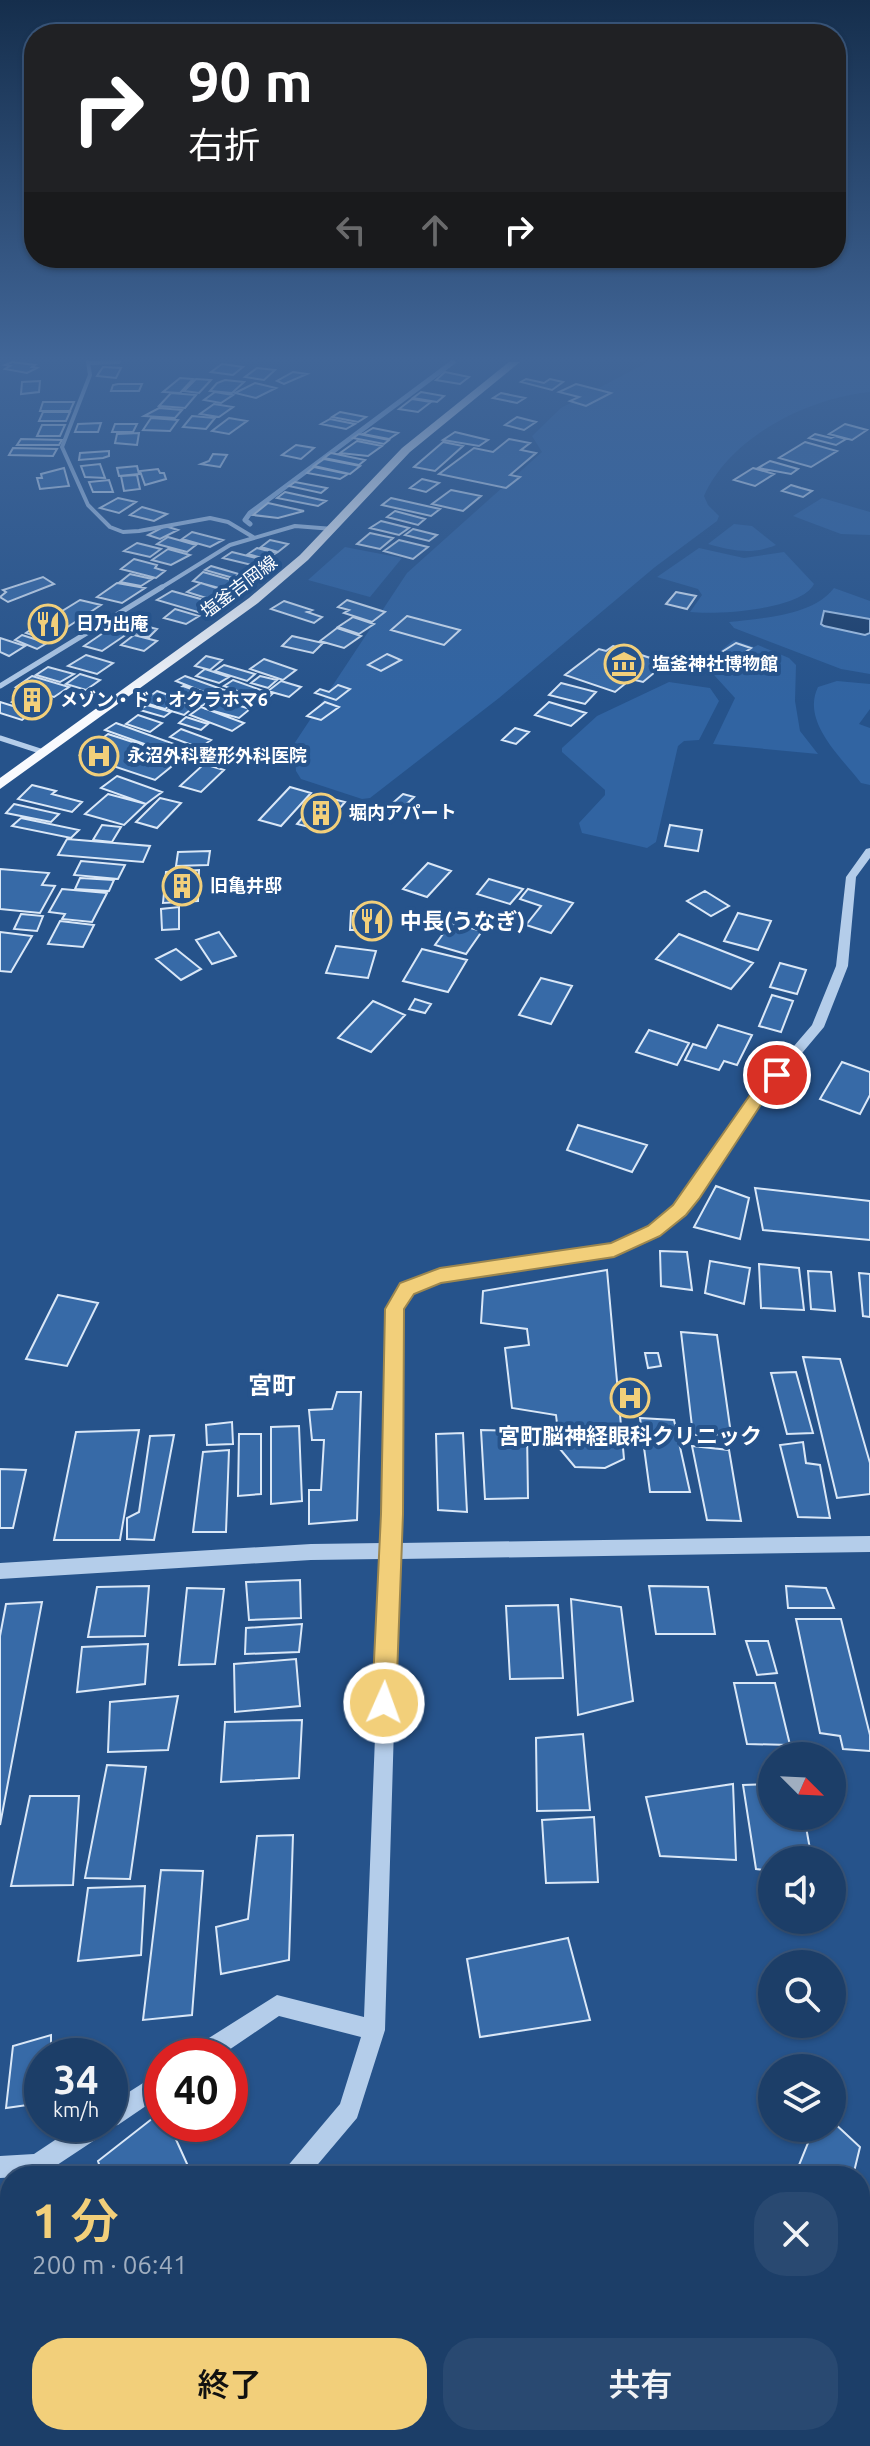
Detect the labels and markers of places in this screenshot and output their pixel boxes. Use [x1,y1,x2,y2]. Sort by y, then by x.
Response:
restaurant icon: 日乃出庵 [27,603,69,645]
place label: 日乃出庵 [76,613,148,633]
museum icon: 塩釜神社博物館 [603,643,645,685]
place label: 塩釜神社博物館 [652,653,778,673]
building icon: メゾン・ド・オクラホマ6 [11,679,53,721]
place label: メゾン・ド・オクラホマ6 [60,689,268,709]
hospital icon: 永沼外科整形外科医院 [78,735,120,777]
place label: 永沼外科整形外科医院 [127,745,307,765]
building icon: 堀内アパート [300,792,342,834]
place label: 堀内アパート [349,802,457,822]
building icon: 旧亀井邸 [161,865,203,907]
place label: 旧亀井邸 [210,875,282,895]
restaurant icon: 中長(うなぎ) [351,900,393,942]
place label: 中長(うなぎ) [400,908,525,934]
pin [743,1041,811,1109]
hospital icon: 宮町脳神経眼科クリニック [609,1377,651,1419]
place label: 宮町脳神経眼科クリニック [498,1423,762,1448]

